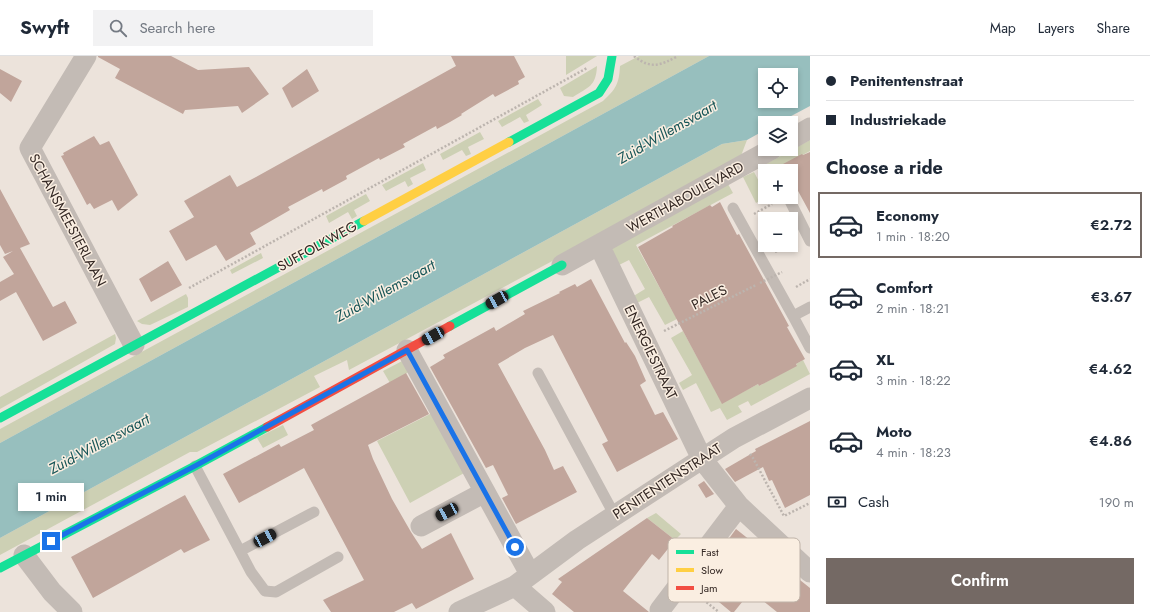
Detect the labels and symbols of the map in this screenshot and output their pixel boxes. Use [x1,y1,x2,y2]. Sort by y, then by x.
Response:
water label: Zuid-Willemsvaart [612,94,722,170]
street label: SCHANSMEESTERLAAN [24,150,112,290]
street label: WERTHABOULEVARD [623,156,747,238]
street label: SUFFOLKWEG [273,216,361,276]
water label: Zuid-Willemsvaart [330,254,440,328]
street label: PALES [688,279,731,314]
car [484,289,510,311]
street label: ENERGIESTRAAT [620,302,683,403]
car [420,325,446,347]
water label: Zuid-Willemsvaart [44,407,155,480]
street label: PENITENTENSTRAAT [609,438,726,524]
callout: 1 min [18,483,84,511]
car [434,501,460,523]
car [252,527,278,549]
route end [42,532,60,550]
route start [506,538,524,556]
legend [668,538,800,602]
text: Fast [701,544,719,560]
text: Slow [701,562,723,578]
text: Jam [699,580,718,596]

